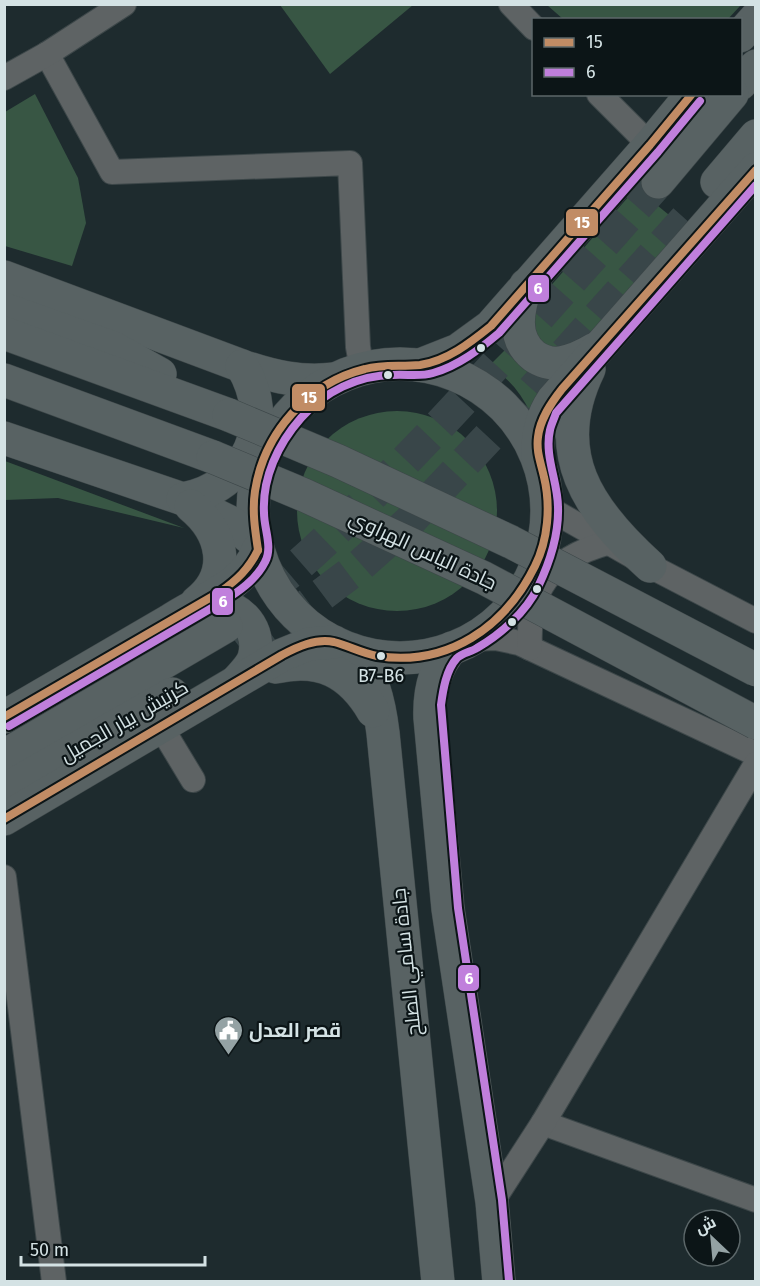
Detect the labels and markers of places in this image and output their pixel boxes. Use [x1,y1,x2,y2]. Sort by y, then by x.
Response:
unlabelled marker [475,342,487,354]
unlabelled marker [382,369,394,381]
unlabelled marker [531,583,543,595]
unlabelled marker [506,616,518,628]
marker: B7-B6 [375,650,387,662]
place label: B7-B6 [358,665,404,687]
public building icon: قصر العدل [212,1014,244,1056]
place label: قصر العدل [249,1018,341,1042]

